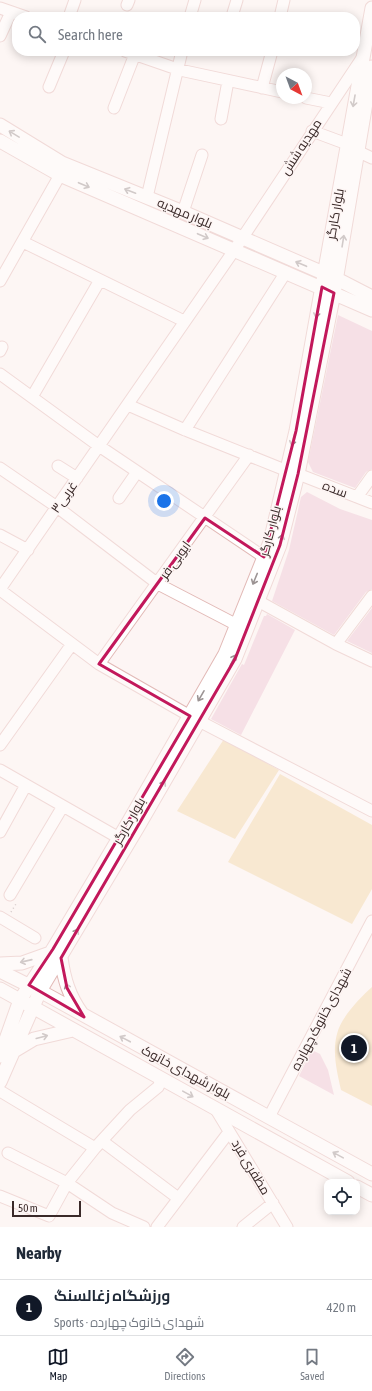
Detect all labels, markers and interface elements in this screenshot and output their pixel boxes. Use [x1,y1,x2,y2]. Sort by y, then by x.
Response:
search box [12,12,360,56]
icon: search [26,23,48,45]
text: Search here [58,26,123,43]
north arrow [276,68,312,104]
one-way arrow [350,94,358,107]
street label: مهدیه شش [277,116,325,178]
one-way arrow [8,129,20,137]
one-way arrow [77,182,89,190]
one-way arrow [124,186,136,194]
street label: بلوار کارگر [323,187,347,242]
street label: بلوار مهدیه [155,195,215,231]
one-way arrow [197,233,209,240]
one-way arrow [339,235,347,248]
one-way arrow [295,260,307,267]
one-way arrow [313,305,321,318]
one-way arrow [289,433,297,446]
street label: سده [320,477,350,501]
street label: غربی۳ [48,478,80,516]
your location [154,491,174,511]
street label: بلوار کارگر [256,504,284,559]
one-way arrow [278,533,285,546]
street label: ایوبی فر [156,538,194,583]
one-way arrow [251,572,259,584]
one-way arrow [230,655,237,667]
one-way arrow [196,690,204,702]
one-way arrow [158,780,166,792]
street label: بلوار کارگر [109,795,148,848]
one-way arrow [71,928,79,940]
one-way arrow [20,958,33,966]
street label: شهدای خانوک چهارده [288,965,356,1074]
one-way arrow [64,983,71,996]
one-way arrow [35,1033,48,1040]
pin: 1 [341,1033,367,1063]
one-way arrow [120,1035,132,1043]
street label: بلوار شهدای خانوک [139,1042,233,1102]
one-way arrow [182,1090,194,1098]
street label: مظفری فرد [229,1137,273,1197]
one-way arrow [332,1151,344,1158]
map controls [324,1179,360,1215]
button: locate [324,1179,360,1215]
scale bar [12,1199,81,1218]
text: 50 m [18,1202,38,1214]
text: Nearby [16,1243,62,1263]
text: ورزشگاه زغالسنگ [54,1287,170,1304]
text: 1 [26,1300,32,1315]
text: 420 m [327,1300,356,1315]
text: Sports · شهدای خانوک چهارده [54,1315,204,1330]
tab: Map [47,1346,69,1382]
tab: Directions [164,1346,205,1382]
tab: Saved [300,1346,325,1382]

